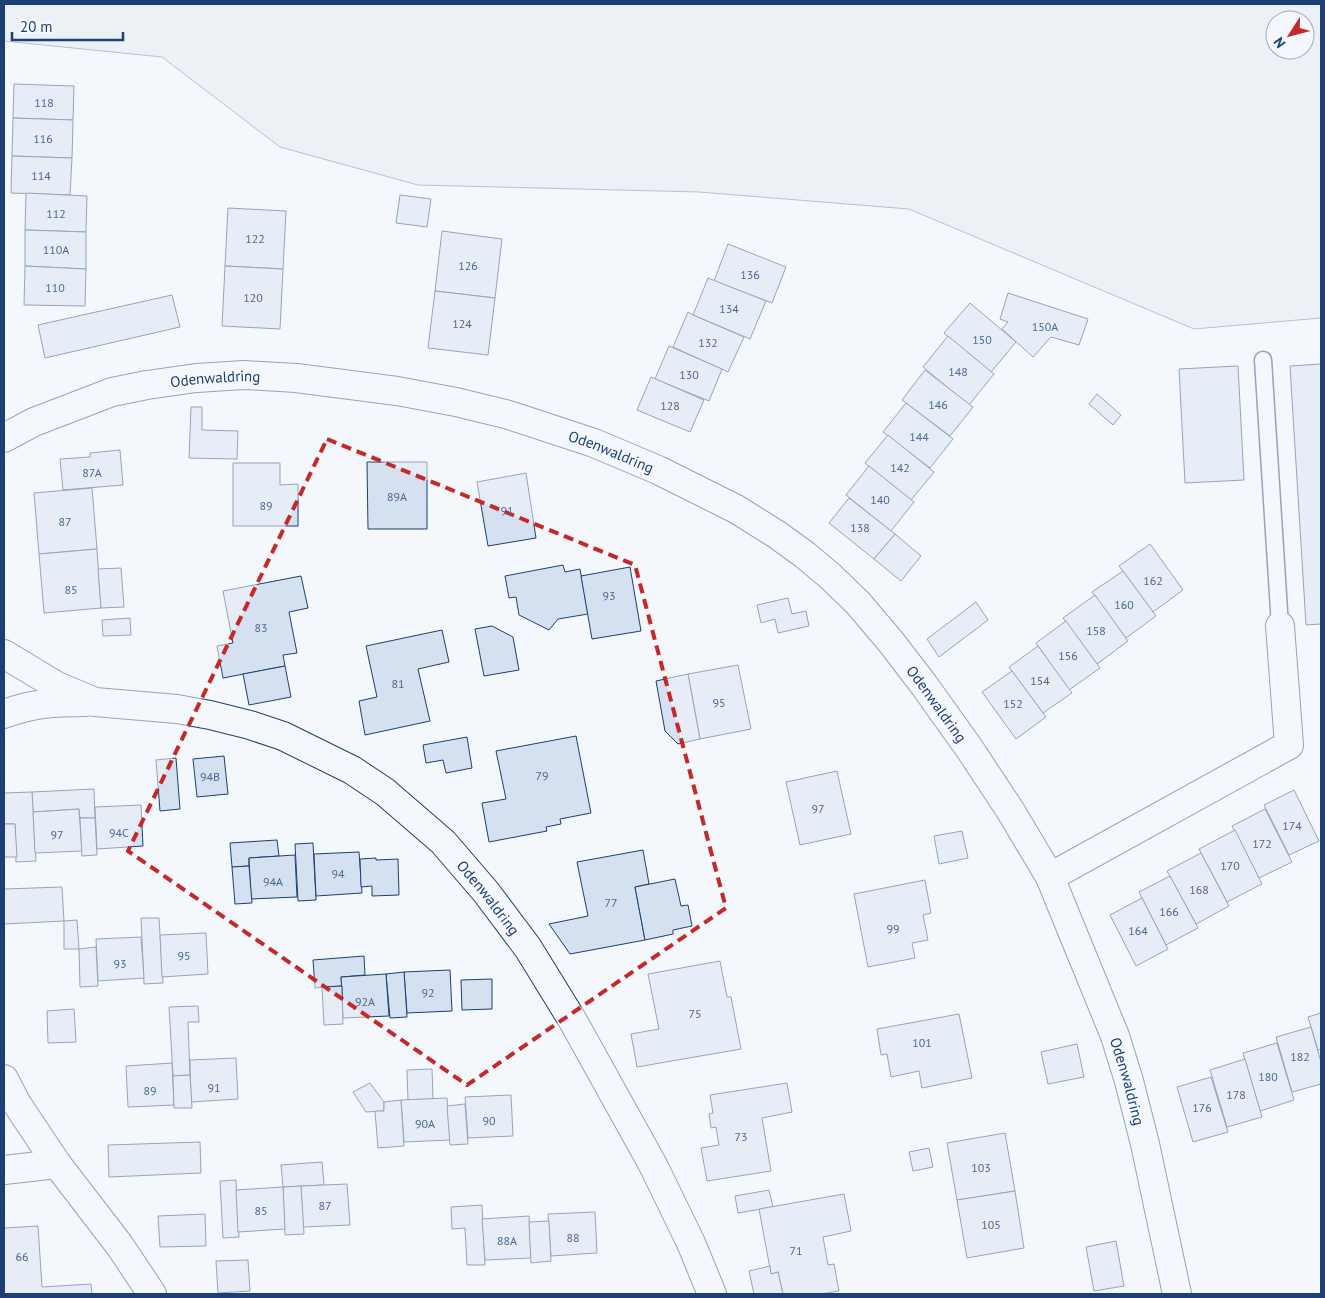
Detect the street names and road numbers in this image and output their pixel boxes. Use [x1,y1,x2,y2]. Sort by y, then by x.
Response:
street label: Odenwaldring [169,366,261,391]
street label: Odenwaldring [566,426,657,477]
street label: Odenwaldring [903,661,971,746]
street label: Odenwaldring [453,856,524,939]
street label: Odenwaldring [1106,1035,1149,1127]

